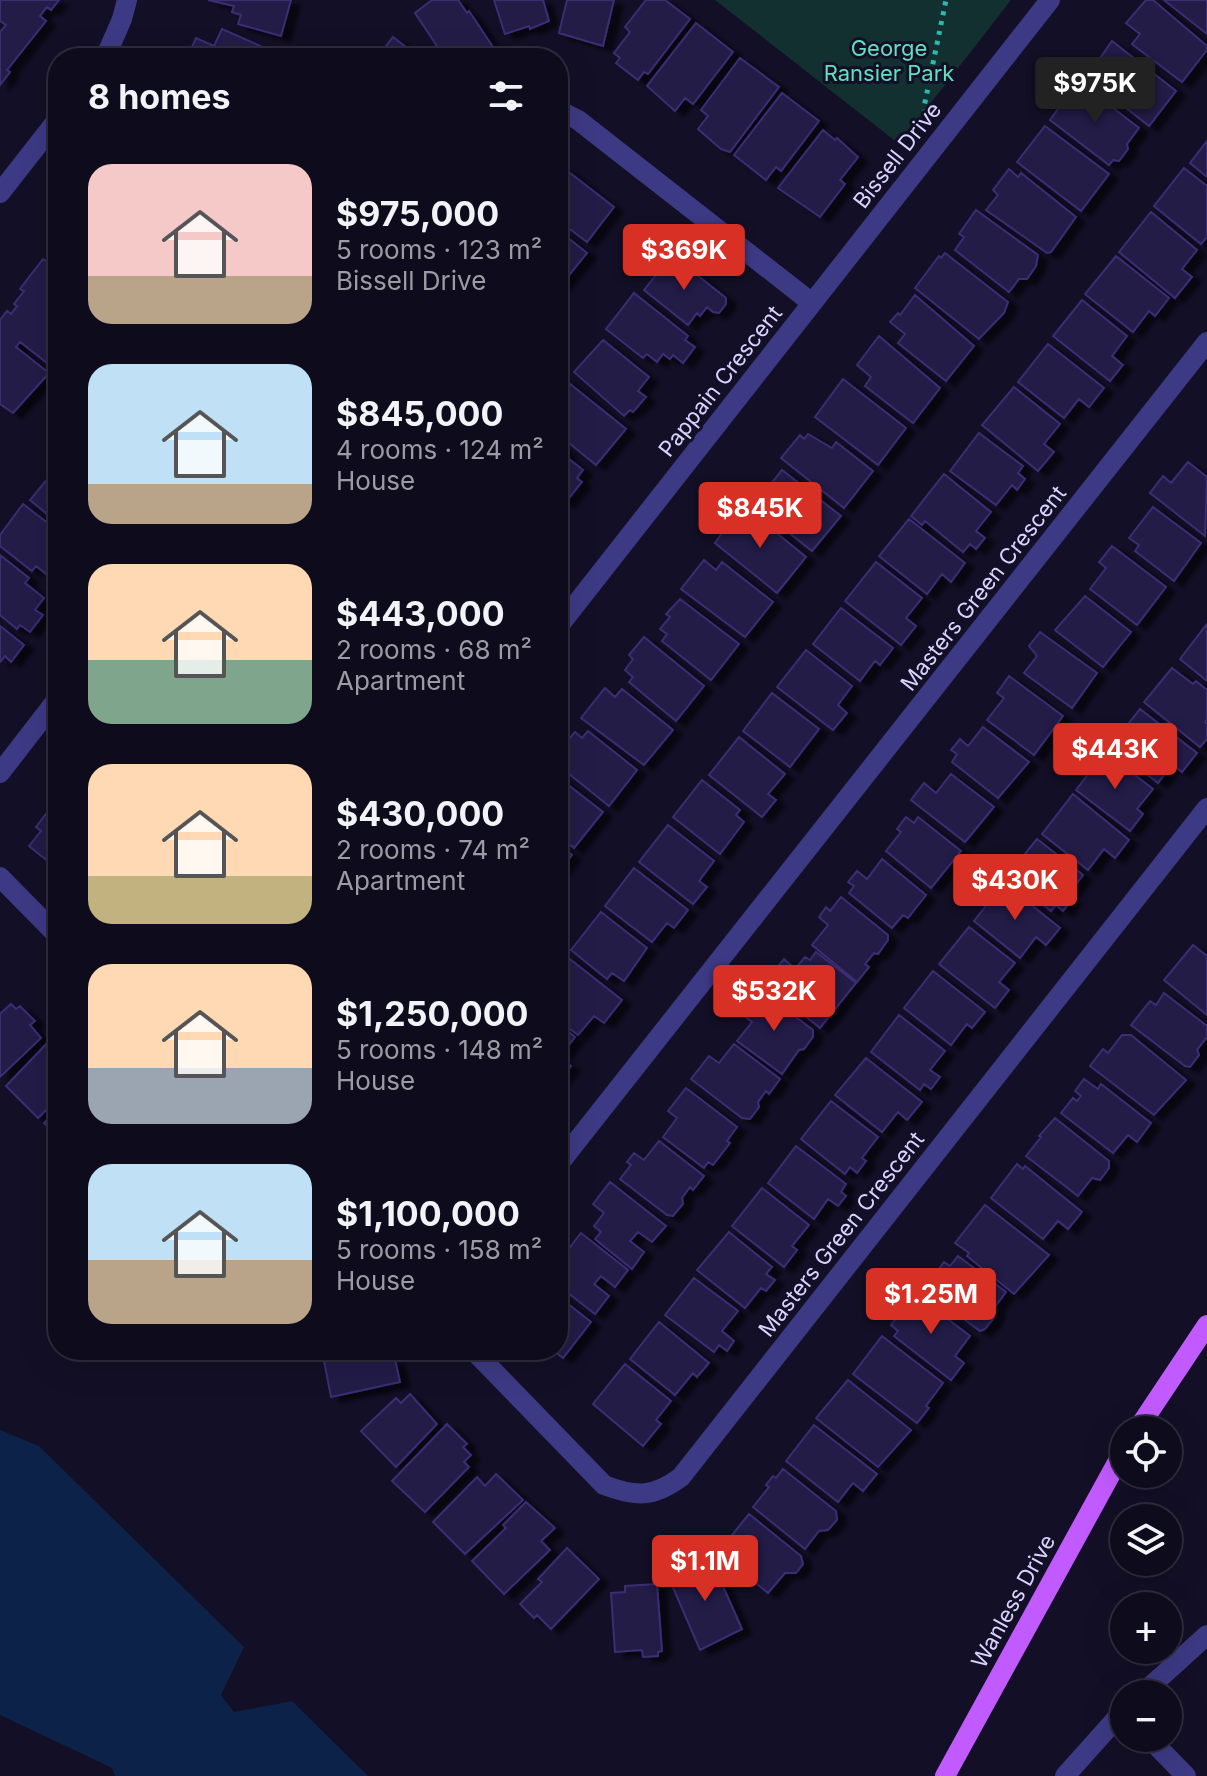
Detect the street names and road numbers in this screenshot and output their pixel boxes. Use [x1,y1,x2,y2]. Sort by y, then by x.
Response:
street label: Bissell Drive [848,97,946,213]
street label: Pappain Crescent [653,300,787,462]
street label: Masters Green Crescent [895,480,1071,696]
street label: Masters Green Crescent [753,1126,929,1342]
street label: Wanless Drive [966,1530,1060,1672]

